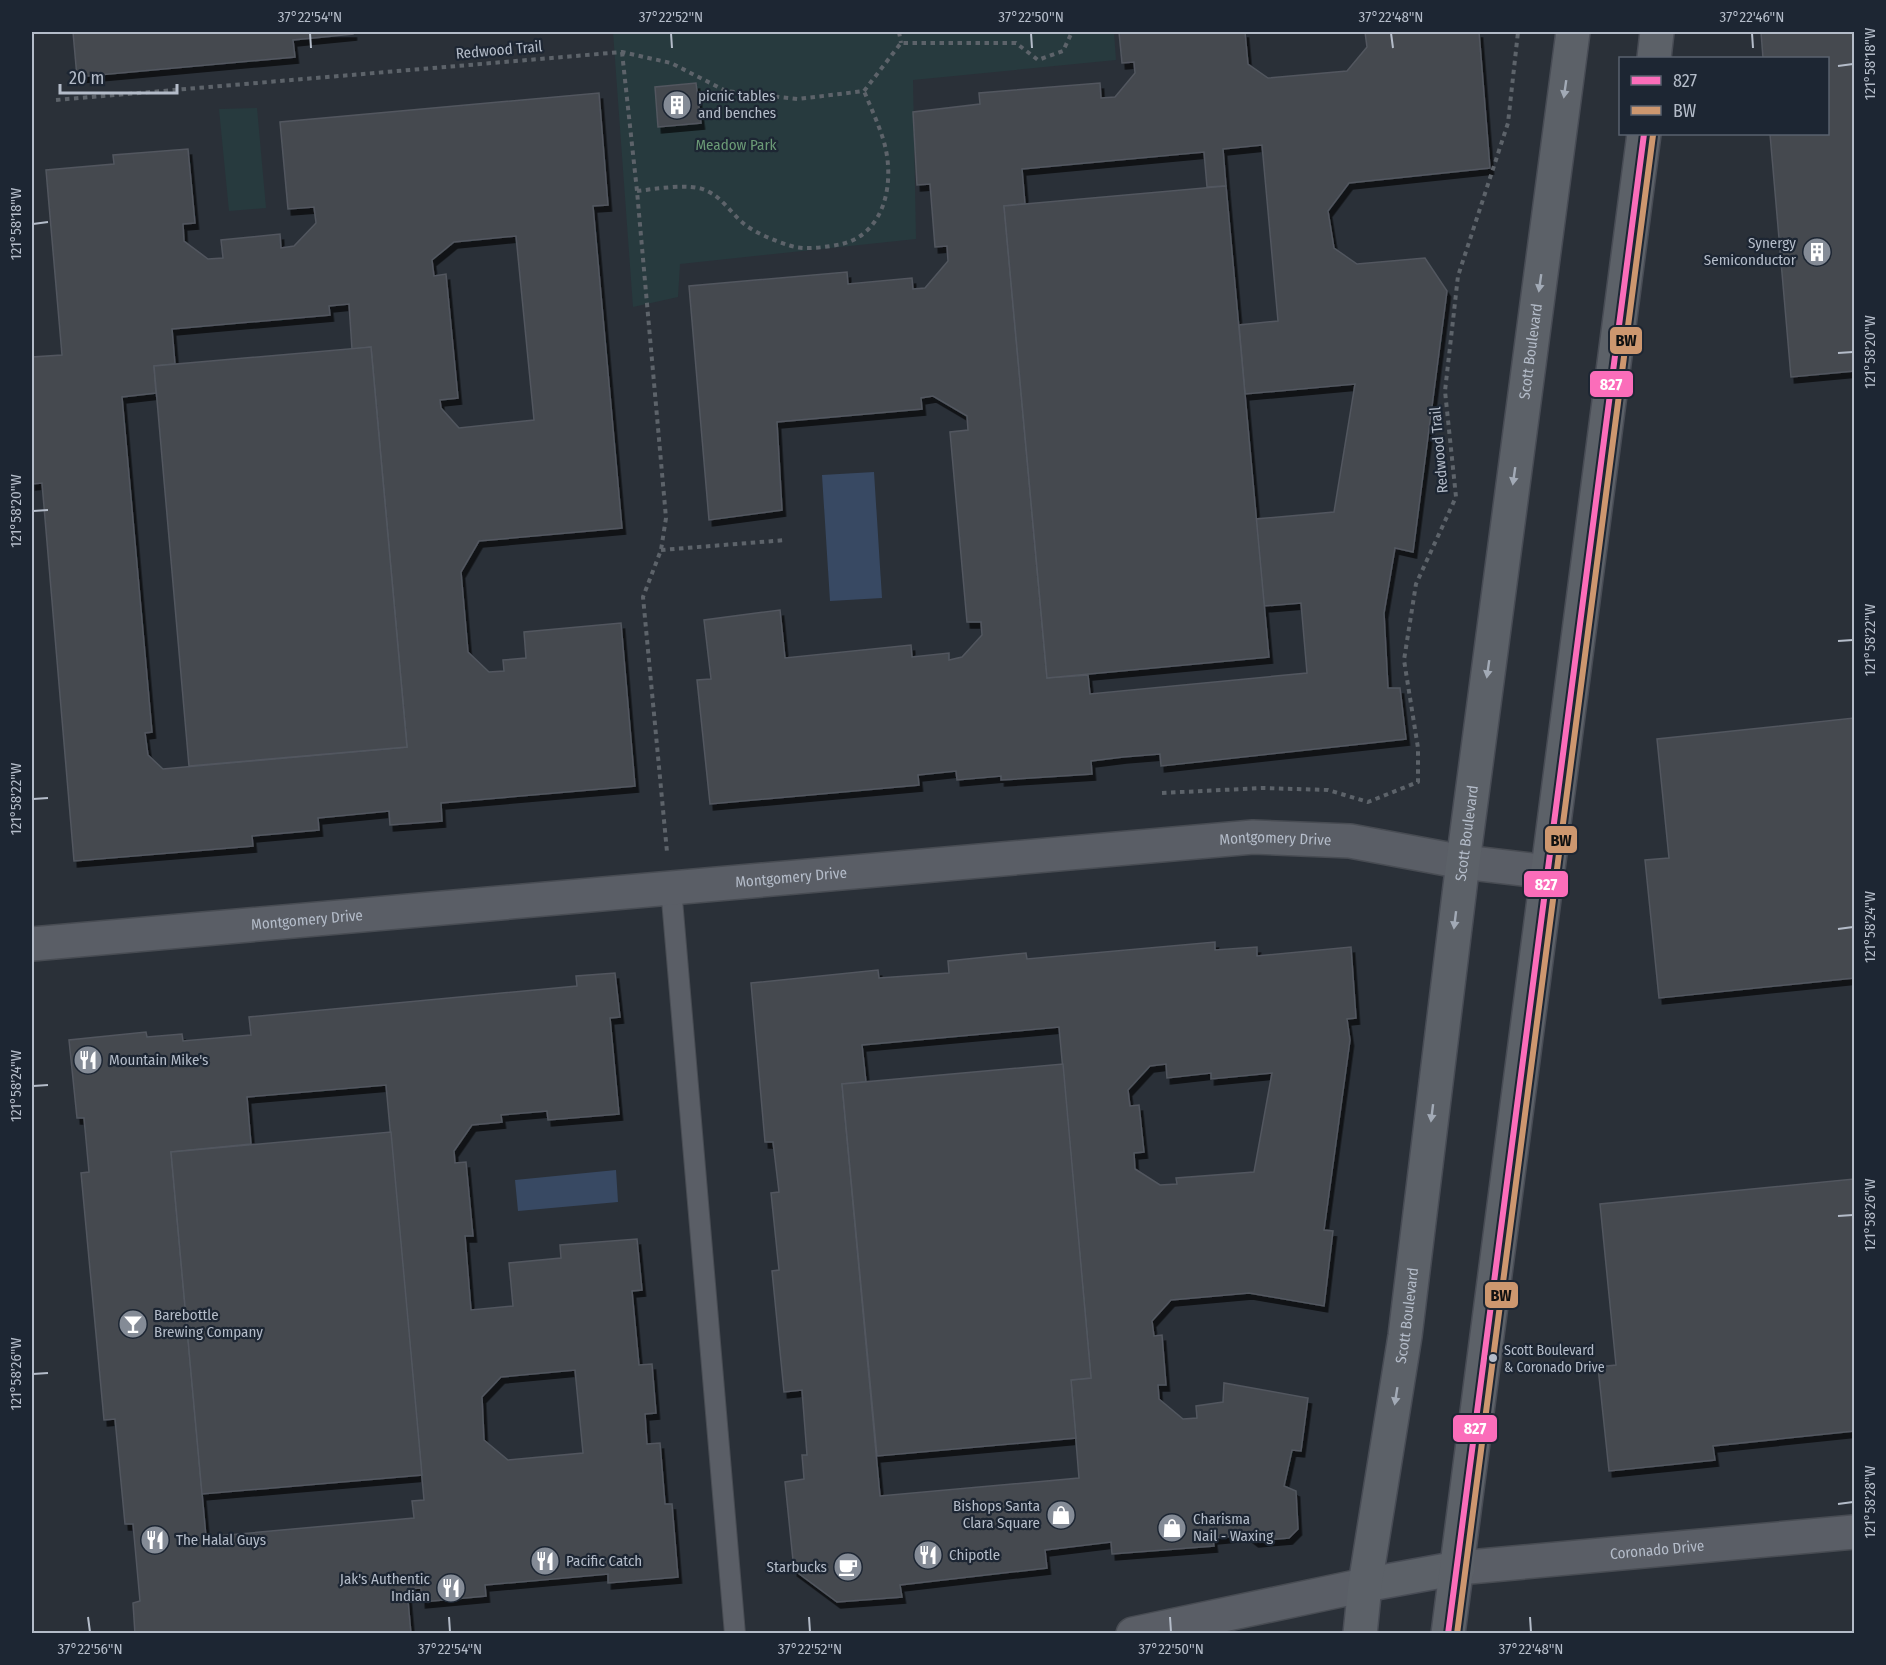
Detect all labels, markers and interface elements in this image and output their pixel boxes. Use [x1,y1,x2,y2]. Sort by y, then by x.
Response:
text: 37°22'54"N [278,8,342,26]
text: 37°22'52"N [639,8,703,26]
text: 37°22'50"N [998,8,1064,26]
text: 37°22'48"N [1359,8,1423,26]
text: 37°22'46"N [1720,8,1784,26]
text: 121°58'18"W [1861,28,1879,100]
street label: Redwood Trail [455,37,543,63]
scale bar [60,57,177,95]
legend [1619,57,1829,135]
text: 20 m [69,67,104,89]
text: 827 [1673,70,1697,92]
one-way arrow [1561,80,1570,99]
place label: picnic tables and benches [698,87,776,122]
building icon: picnic tables and benches [661,89,693,121]
text: BW [1673,100,1697,122]
park label: Meadow Park [695,136,777,154]
text: 121°58'18"W [7,188,25,260]
place label: Synergy Semiconductor [1704,234,1797,269]
building icon: Synergy Semiconductor [1801,236,1833,268]
one-way arrow [1535,273,1544,292]
street label: Scott Boulevard [1515,302,1546,401]
text: 121°58'20"W [1861,315,1879,389]
line badge: BW [1609,326,1643,355]
text: BW [1615,331,1637,350]
line badge: 827 [1589,370,1634,398]
text: 827 [1600,375,1622,394]
street label: Redwood Trail [1426,406,1452,494]
one-way arrow [1509,467,1518,486]
text: 121°58'20"W [7,474,25,548]
text: 121°58'22"W [1861,604,1879,676]
one-way arrow [1484,660,1493,679]
text: 121°58'22"W [7,763,25,835]
street label: Scott Boulevard [1452,784,1482,882]
line badge: BW [1544,825,1578,854]
street label: Montgomery Drive [1219,828,1332,849]
text: BW [1550,831,1572,850]
street label: Montgomery Drive [734,864,848,891]
line badge: 827 [1523,870,1569,898]
text: 827 [1535,875,1557,894]
text: 121°58'24"W [1861,891,1879,963]
street label: Montgomery Drive [250,906,364,934]
one-way arrow [1451,910,1460,929]
restaurant icon: Mountain Mike's [72,1044,104,1076]
text: 121°58'24"W [7,1050,25,1122]
place label: Mountain Mike's [109,1051,209,1069]
one-way arrow [1427,1104,1437,1123]
text: 121°58'26"W [1861,1179,1879,1251]
street label: Scott Boulevard [1392,1266,1422,1365]
line badge: BW [1484,1281,1519,1309]
text: BW [1490,1286,1512,1305]
place label: Barebottle Brewing Company [154,1306,263,1341]
bar icon: Barebottle Brewing Company [117,1308,149,1340]
text: 121°58'26"W [7,1338,25,1410]
place label: Scott Boulevard & Coronado Drive [1504,1342,1605,1376]
marker: Scott Boulevard & Coronado Drive [1487,1352,1499,1364]
one-way arrow [1391,1387,1400,1406]
line badge: 827 [1452,1414,1498,1443]
text: 827 [1464,1419,1486,1438]
text: 121°58'28"W [1861,1465,1879,1539]
place label: Bishops Santa Clara Square [953,1497,1040,1532]
shop icon: Bishops Santa Clara Square [1045,1499,1077,1531]
place label: Charisma Nail - Waxing [1193,1510,1273,1545]
shop icon: Charisma Nail - Waxing [1156,1512,1188,1544]
restaurant icon: The Halal Guys [139,1524,171,1556]
place label: The Halal Guys [176,1531,266,1549]
street label: Coronado Drive [1609,1537,1705,1563]
restaurant icon: Chipotle [912,1539,944,1571]
restaurant icon: Pacific Catch [529,1545,561,1577]
place label: Chipotle [949,1546,1000,1564]
cafe icon: Starbucks [832,1551,864,1583]
place label: Pacific Catch [566,1552,642,1570]
place label: Starbucks [767,1558,827,1576]
place label: Jak's Authentic Indian [340,1570,431,1605]
restaurant icon: Jak's Authentic Indian [435,1572,467,1604]
text: 37°22'56"N [57,1640,123,1658]
text: 37°22'54"N [418,1640,482,1658]
text: 37°22'52"N [778,1640,842,1658]
text: 37°22'50"N [1138,1640,1204,1658]
text: 37°22'48"N [1499,1640,1563,1658]

